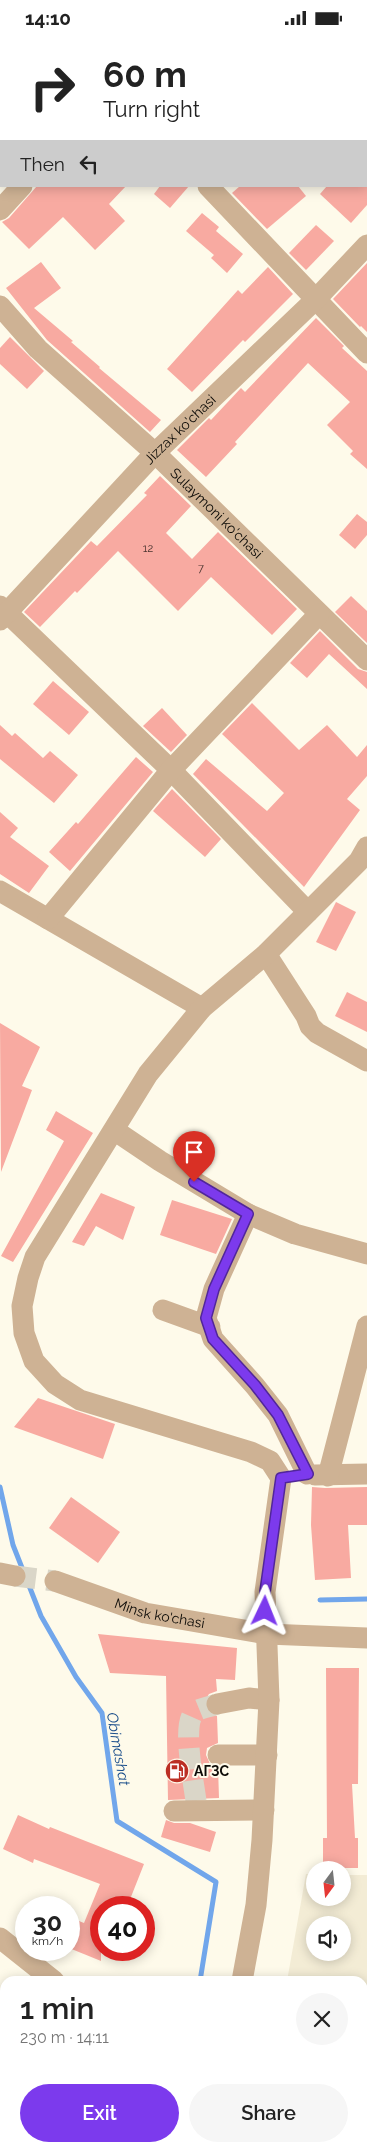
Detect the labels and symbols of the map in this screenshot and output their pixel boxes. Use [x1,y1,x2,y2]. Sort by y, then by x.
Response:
street label: Jizzax ko'chasi [141,392,219,467]
street label: Sulaymoni ko'chasi [167,465,266,562]
house number: 12 [143,542,153,555]
house number: 7 [198,562,204,575]
pin [173,1131,215,1182]
position arrow [238,1584,290,1636]
street label: Minsk ko'chasi [113,1595,206,1631]
water label: Obimashat [103,1711,133,1787]
fuel station icon: АГЗС [164,1758,190,1784]
place label: АГЗС [194,1763,229,1779]
north arrow [306,1861,351,1906]
speed limit sign: 40 [90,1896,155,1961]

